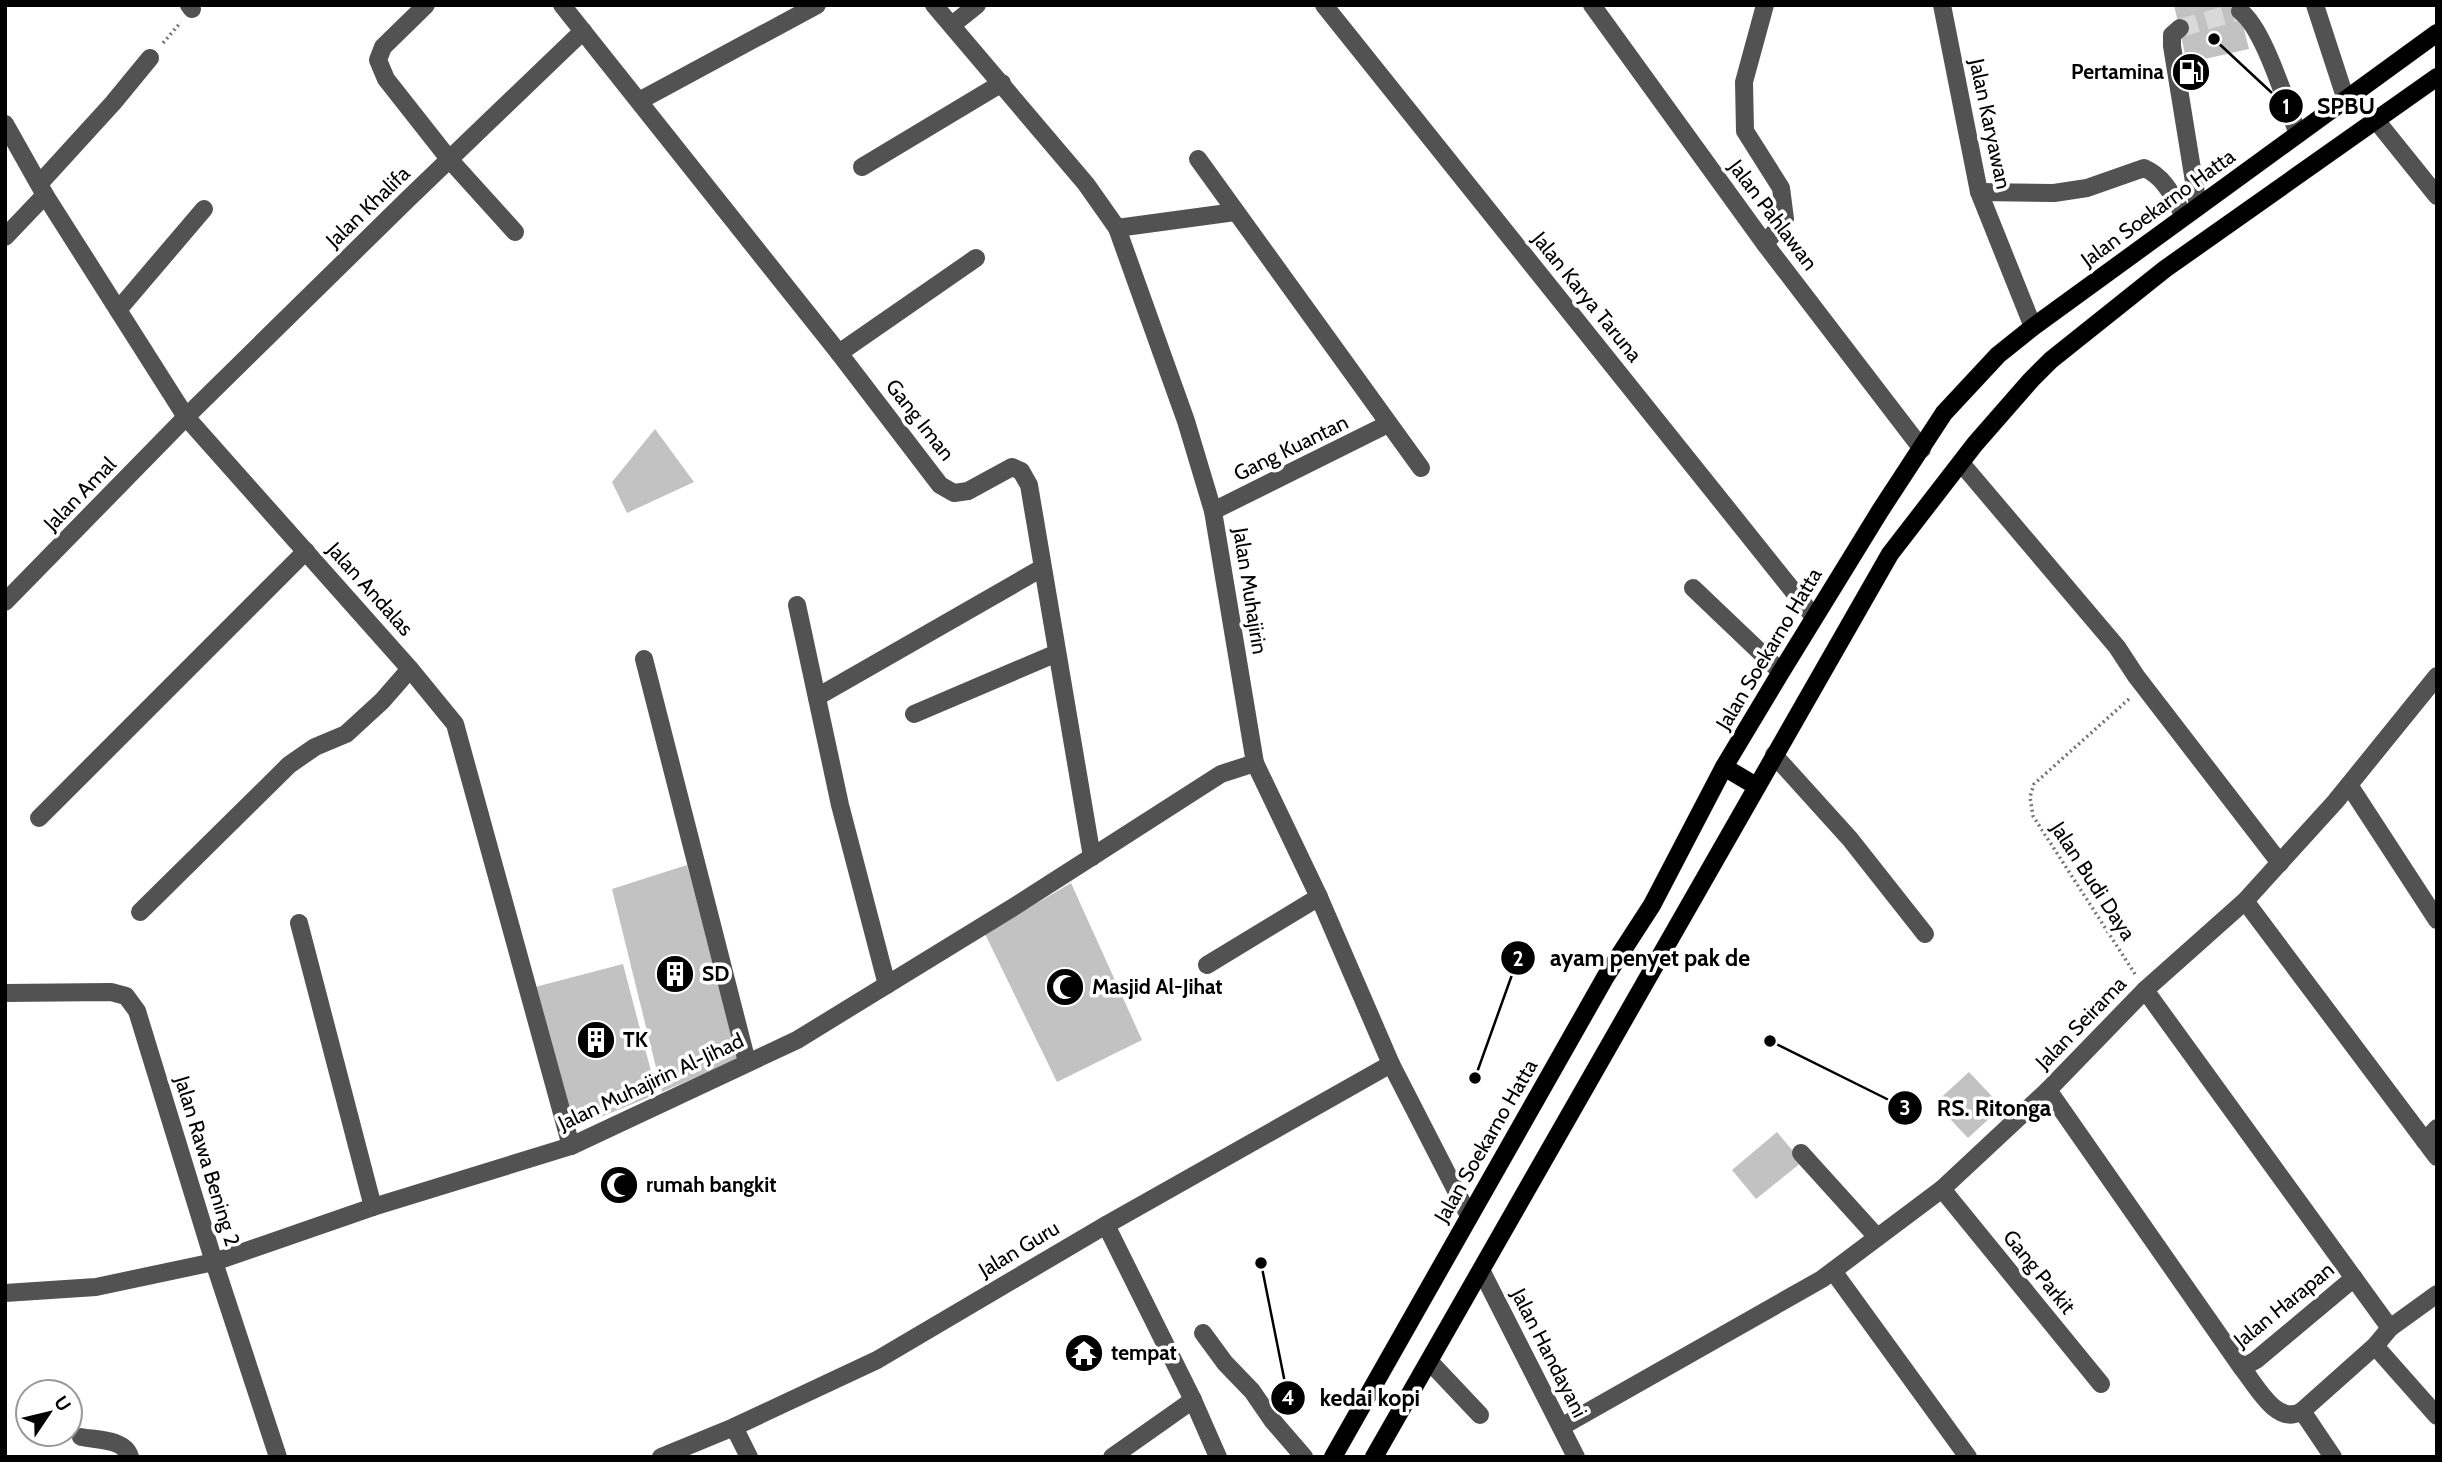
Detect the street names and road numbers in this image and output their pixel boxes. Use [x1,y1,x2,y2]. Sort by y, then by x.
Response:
street label: Jalan Karyawan [1964,55,2016,191]
street label: Jalan Soekarno Hatta [2075,143,2240,272]
street label: Jalan Pahlawan [1723,154,1823,275]
street label: Jalan Khalifa [320,161,415,253]
street label: Jalan Karya Taruna [1527,226,1647,367]
street label: Gang Iman [881,374,960,465]
street label: Gang Kuantan [1230,409,1352,486]
street label: Jalan Amal [38,451,121,537]
street label: Jalan Muhajirin [1227,525,1273,656]
street label: Jalan Andalas [321,536,419,641]
street label: Jalan Soekarno Hatta [1710,563,1827,735]
street label: Jalan Budi Daya [2045,816,2141,945]
street label: Jalan Seirama [2030,971,2131,1075]
street label: Jalan Muhajirin Al-Jihad [553,1028,748,1137]
street label: Jalan Soekarno Hatta [1428,1055,1542,1228]
street label: Jalan Rawa Bening 2 [169,1072,245,1249]
street label: Jalan Guru [973,1215,1063,1283]
street label: Gang Parkit [1998,1225,2081,1319]
street label: Jalan Harapan [2228,1257,2339,1353]
street label: Jalan Handayani [1506,1283,1593,1421]

